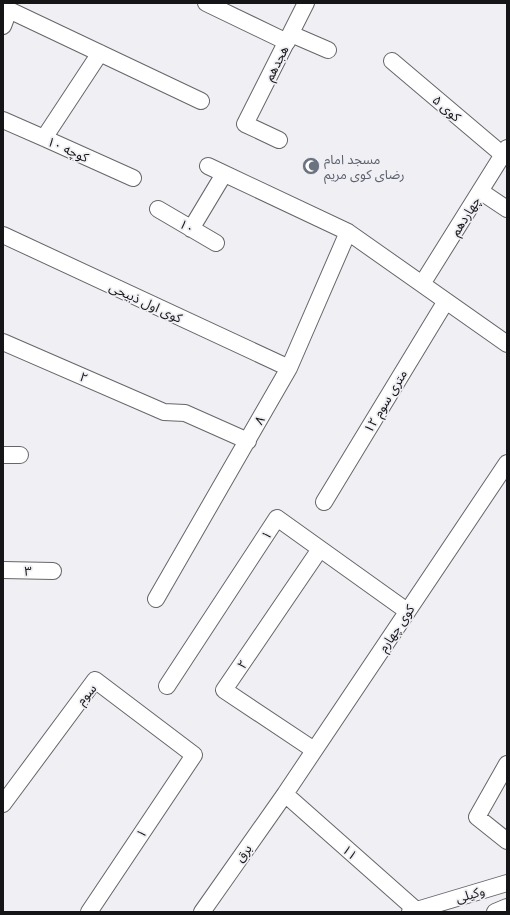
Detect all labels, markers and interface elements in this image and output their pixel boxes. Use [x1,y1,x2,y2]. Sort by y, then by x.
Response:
street label: هجدهم [260,43,294,85]
street label: کوی ۵ [429,91,465,126]
street label: کوچه ۱۰ [44,133,92,167]
place label: مسجد امام رضای کوی مریم [324,151,405,185]
mosque icon: مسجد امام رضای کوی مریم [301,156,321,176]
street label: چهاردهم [447,193,486,240]
street label: ۱۰ [176,215,197,238]
street label: کوی اول ذبیحی [107,278,185,327]
street label: ۱۲ متری سوم [360,366,412,437]
street label: ۲ [77,368,91,387]
street label: ۸ [250,412,269,428]
street label: ۱ [257,528,276,543]
street label: ۳ [24,563,32,580]
street label: کوی چهارم [374,601,420,656]
street label: ۲ [233,656,252,672]
street label: سوم [73,680,101,709]
street label: ۱ [132,825,151,841]
street label: برق [231,841,256,866]
street label: ۱۱ [338,841,361,864]
street label: وکیلی [454,882,487,907]

